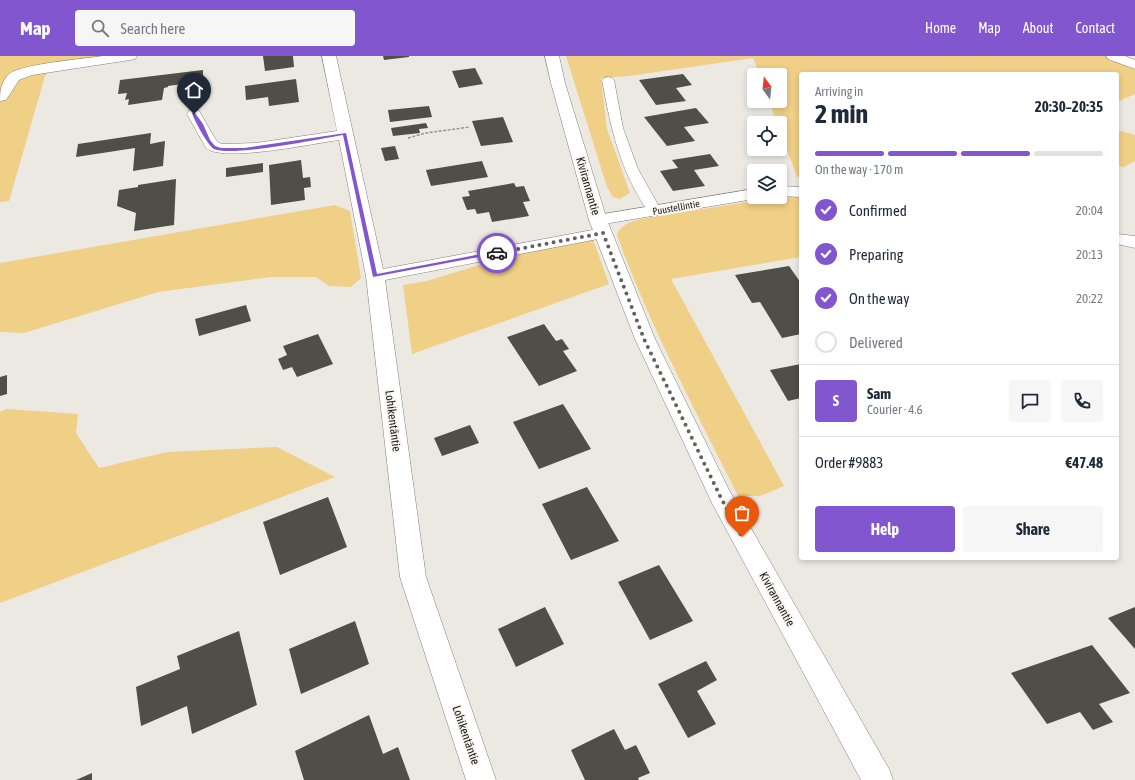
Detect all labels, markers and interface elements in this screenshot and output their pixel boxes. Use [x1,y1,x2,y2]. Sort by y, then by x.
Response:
search box [75,10,355,46]
text: Map [20,17,51,39]
icon: search [89,17,111,39]
text: Search here [121,20,185,37]
text: Home [925,20,956,36]
text: Map [978,20,1001,36]
text: About [1023,20,1054,36]
text: Contact [1076,20,1115,36]
north arrow [747,68,787,108]
map controls [747,68,787,204]
pin [177,73,211,114]
icon: home [183,79,205,101]
text: Arriving in [815,84,863,99]
text: 20:30–20:35 [1035,98,1103,115]
text: 2 min [815,99,868,129]
button: locate [747,116,787,156]
street label: Kivirannantie [573,155,603,217]
text: On the way · 170 m [815,162,903,177]
button: layers [747,164,787,204]
street label: Puustellintie [652,198,701,217]
icon: check [815,199,837,221]
text: Confirmed [849,202,907,219]
text: 20:04 [1076,203,1103,218]
courier [477,233,517,273]
icon: car [486,242,508,264]
icon: check [815,243,837,265]
text: Preparing [849,246,903,263]
text: 20:13 [1076,247,1103,262]
icon: check [815,287,837,309]
text: On the way [849,290,910,307]
text: 20:22 [1076,291,1103,306]
text: Delivered [849,334,903,351]
button: chat [1009,380,1051,422]
button: phone [1061,380,1103,422]
text: Sam [867,385,891,402]
street label: Lohikentäntie [382,390,404,452]
text: S [833,392,839,409]
text: Courier · 4.6 [867,402,923,417]
text: Order #9883 [815,454,883,471]
text: €47.48 [1065,454,1103,471]
pin [725,496,759,537]
icon: bag [731,502,753,524]
button: Help [815,506,955,552]
button: Share [963,506,1103,552]
street label: Kivirannantie [756,569,798,629]
street label: Lohikentäntie [449,704,483,766]

